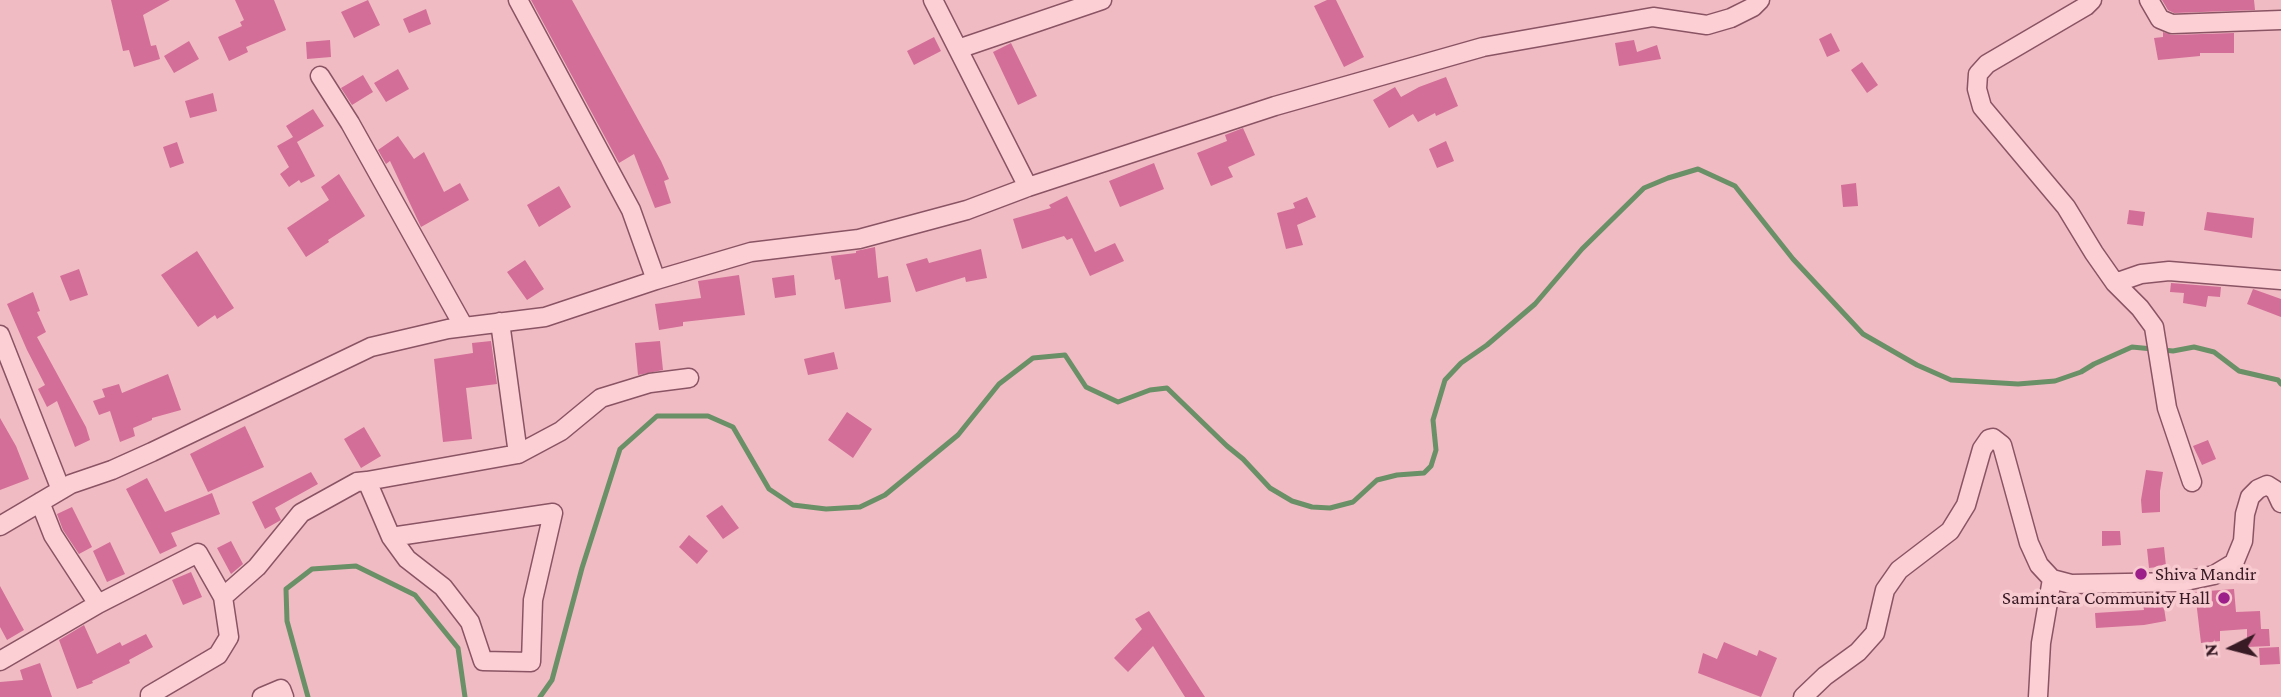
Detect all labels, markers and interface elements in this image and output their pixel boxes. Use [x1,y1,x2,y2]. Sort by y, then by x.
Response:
place label: Shiva Mandir [2155,563,2257,585]
marker: Shiva Mandir [2133,566,2149,582]
place label: Samintara Community Hall [2002,587,2210,609]
marker: Samintara Community Hall [2216,590,2232,606]
north arrow [2197,613,2267,683]
text: N [2199,643,2222,658]

